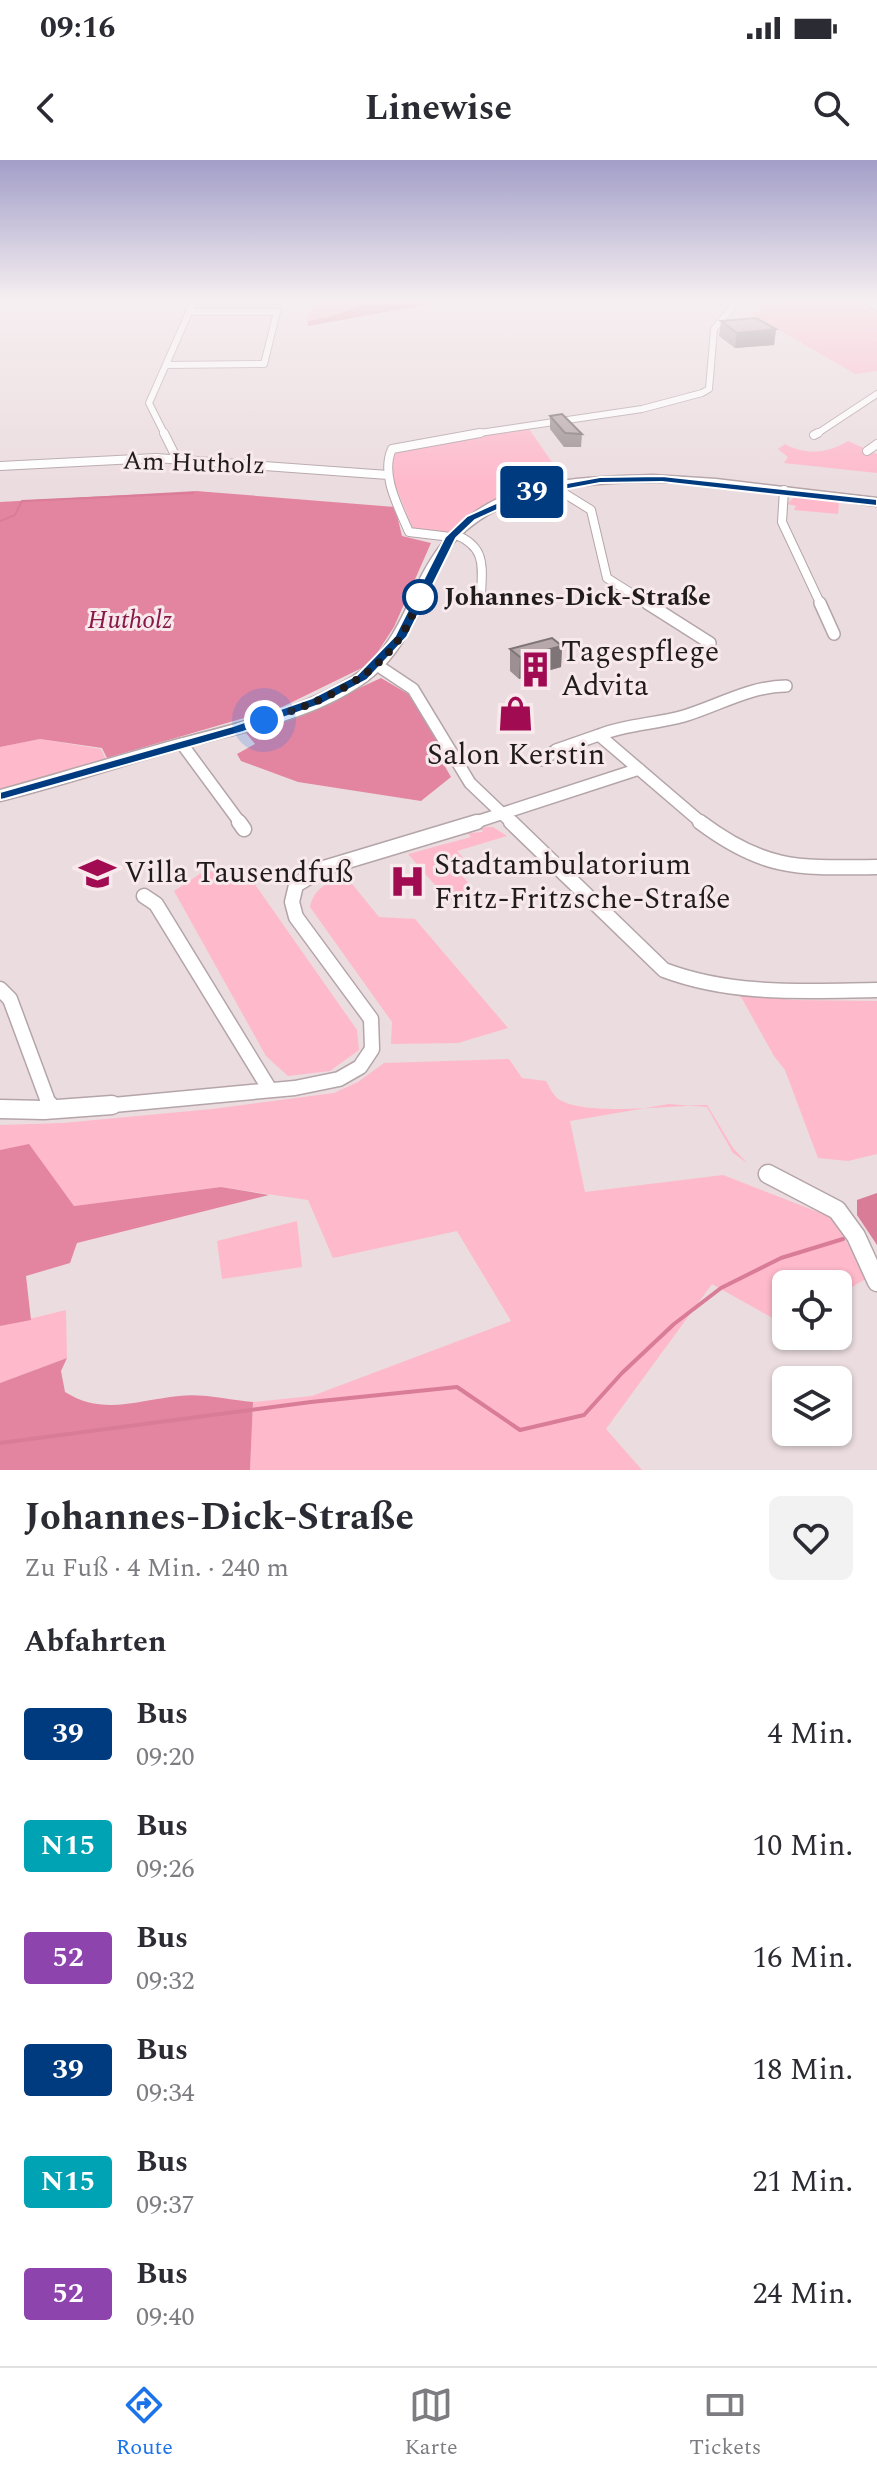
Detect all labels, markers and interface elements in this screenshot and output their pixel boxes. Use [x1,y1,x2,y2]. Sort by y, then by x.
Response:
text: 09:16 [40,5,115,51]
text: Linewise [365,81,512,136]
icon: back [24,86,68,130]
icon: search [809,86,853,130]
street label: Am Hutholz [122,441,266,485]
line badge: 39 [496,466,568,518]
text: 39 [516,470,548,513]
place label: Johannes-Dick-Straße [444,577,711,617]
marker: Johannes-Dick-Straße [403,580,437,614]
park label: Hutholz [88,600,172,640]
place label: Tagespflege Advita [561,629,719,709]
building icon: Tagespflege Advita [516,650,554,688]
shop icon: Salon Kerstin [497,695,535,733]
your location [244,700,284,740]
place label: Salon Kerstin [427,732,605,778]
place label: Stadtambulatorium Fritz-Fritzsche-Straße [434,842,731,922]
place label: Villa Tausendfuß [124,850,353,896]
school or university icon: Villa Tausendfuß [79,854,117,892]
hospital icon: Stadtambulatorium Fritz-Fritzsche-Straße [389,863,427,901]
map controls [772,1270,852,1446]
button: locate [772,1270,852,1350]
button: layers [772,1366,852,1446]
text: Johannes-Dick-Straße [24,1489,414,1547]
button: heart [769,1496,853,1580]
text: Zu Fuß · 4 Min. · 240 m [24,1548,289,1588]
text: Abfahrten [24,1619,167,1665]
text: Bus [136,1691,188,1737]
text: 4 Min. [767,1711,853,1757]
text: 39 [52,1712,84,1755]
text: 09:20 [136,1737,195,1777]
text: Bus [136,1803,188,1849]
text: 10 Min. [752,1823,853,1869]
text: N15 [41,1824,95,1867]
text: 09:26 [136,1849,195,1889]
text: Bus [136,1915,188,1961]
text: 16 Min. [752,1935,853,1981]
text: 52 [52,1936,84,1979]
text: 09:32 [136,1961,195,2001]
text: Bus [136,2027,188,2073]
text: 18 Min. [752,2047,853,2093]
text: 39 [52,2048,84,2091]
text: 09:34 [136,2073,195,2113]
text: Bus [136,2139,188,2185]
text: 21 Min. [752,2159,853,2205]
text: N15 [41,2160,95,2203]
text: 09:37 [136,2185,195,2225]
text: Bus [136,2251,188,2297]
text: 24 Min. [752,2271,853,2317]
text: 52 [52,2272,84,2315]
text: 09:40 [136,2297,195,2337]
tab: Route [116,2383,173,2464]
tab: Karte [404,2383,458,2464]
tab: Tickets [689,2383,761,2464]

